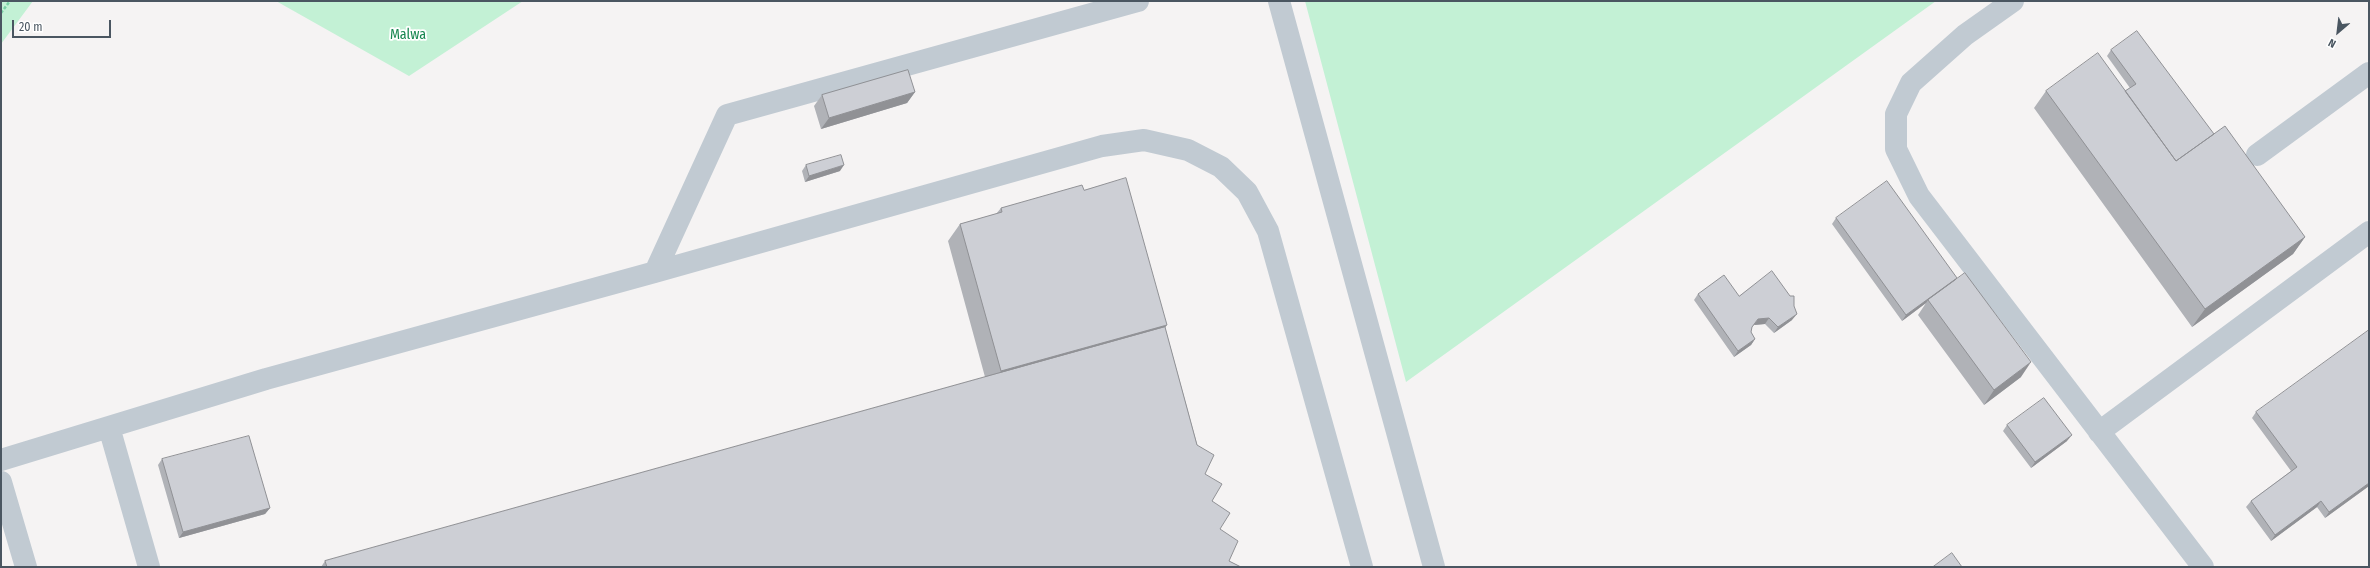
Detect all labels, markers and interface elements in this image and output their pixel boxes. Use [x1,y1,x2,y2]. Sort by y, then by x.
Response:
scale bar [14,12,113,38]
north arrow [2318,12,2358,52]
text: 20 m [19,20,43,34]
park label: Malwa [390,27,426,43]
text: N [2326,36,2338,50]

